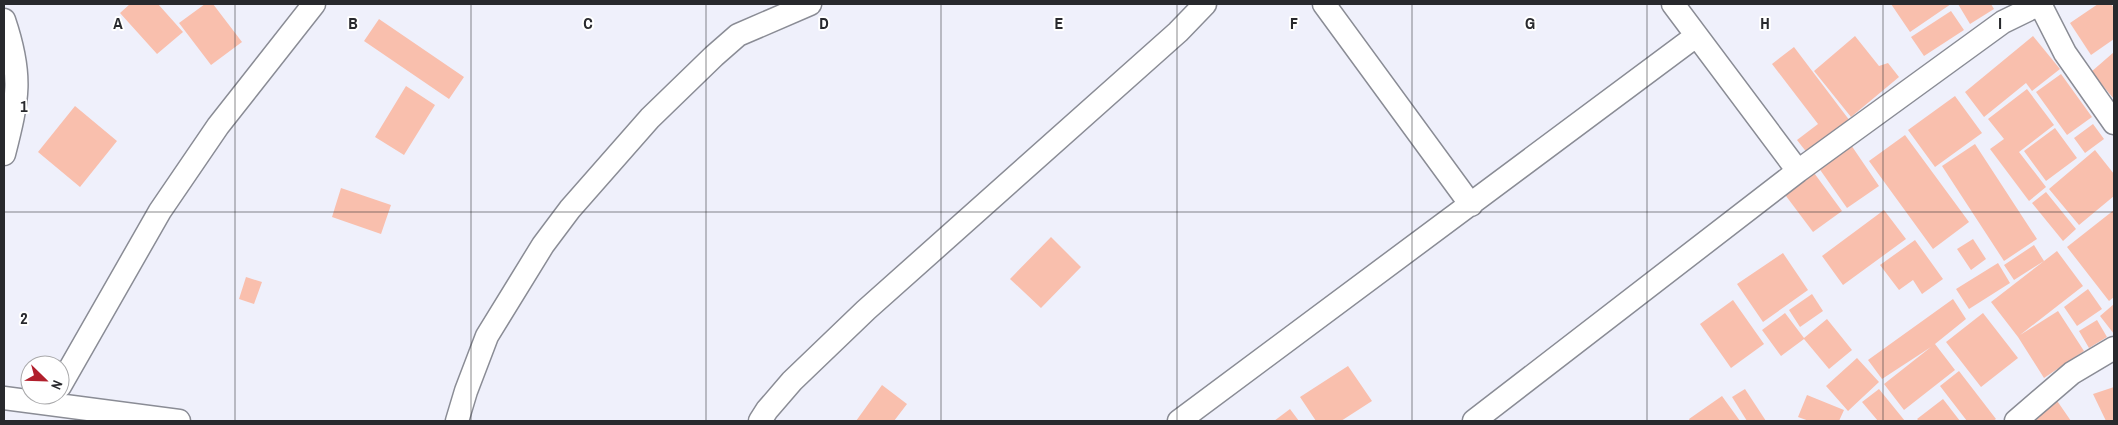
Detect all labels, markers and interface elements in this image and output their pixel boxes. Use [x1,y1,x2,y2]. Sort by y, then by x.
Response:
text: A [113,12,123,34]
text: B [348,12,358,34]
text: C [583,12,593,34]
text: D [819,12,829,34]
text: E [1055,12,1064,34]
text: F [1290,12,1298,34]
text: G [1525,12,1535,34]
text: H [1760,12,1770,34]
text: I [1998,12,2002,34]
text: 1 [20,95,28,117]
text: 2 [20,307,28,329]
north arrow [20,355,70,405]
text: N [47,378,67,392]

